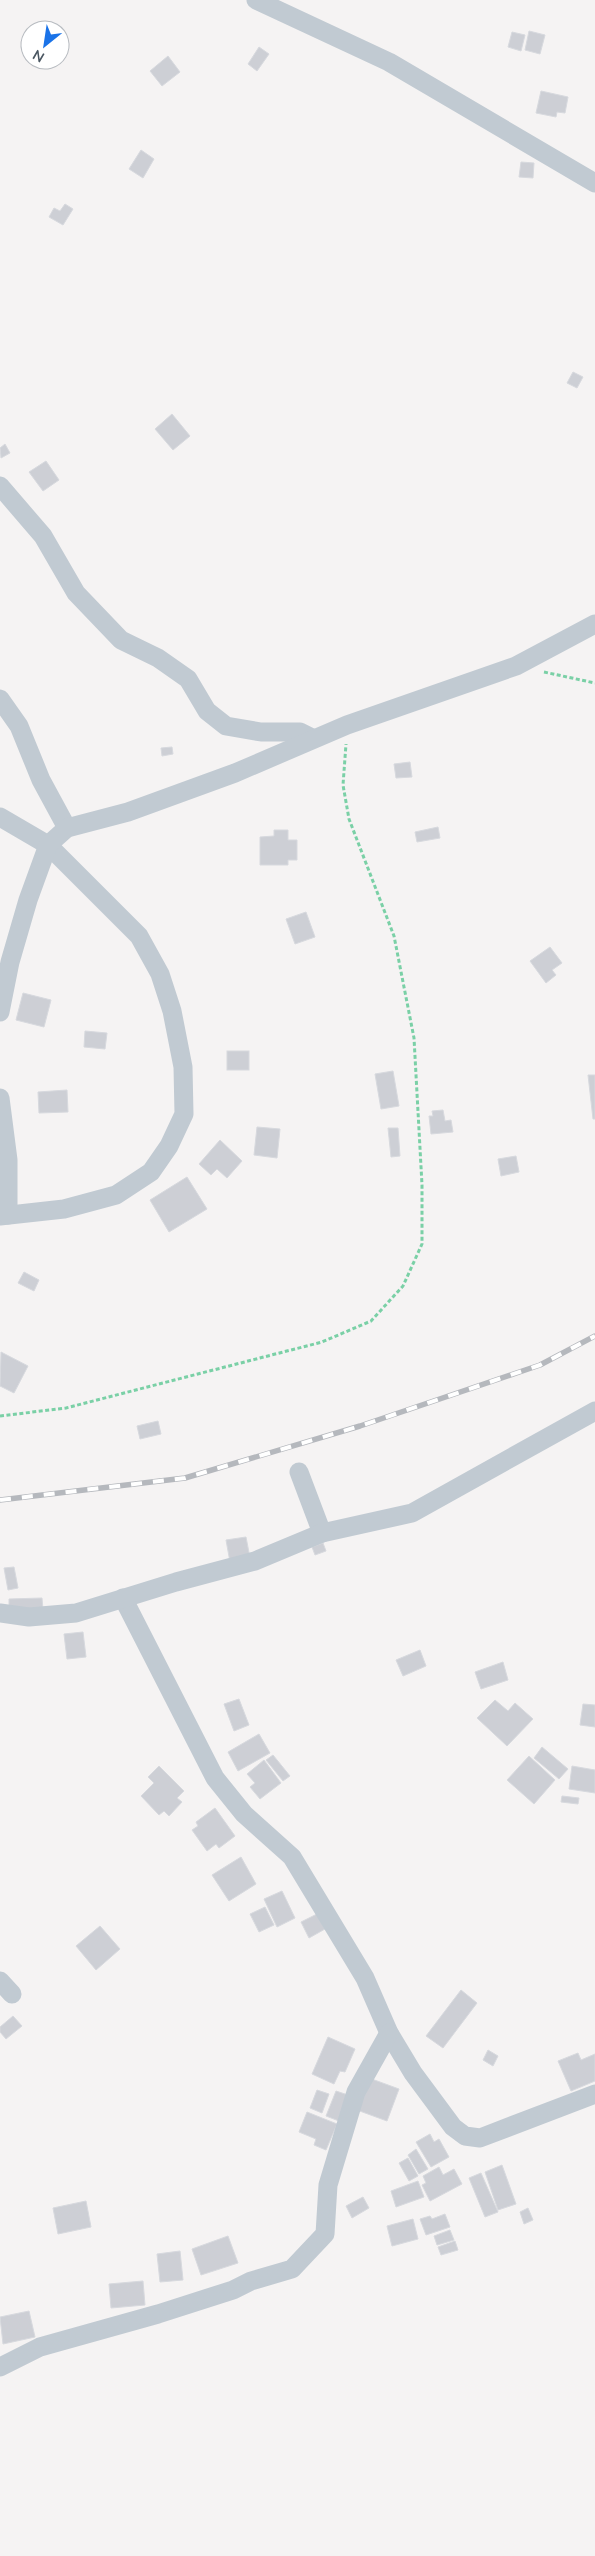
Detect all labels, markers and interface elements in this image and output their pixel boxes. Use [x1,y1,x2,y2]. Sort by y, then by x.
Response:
north arrow [20,20,70,70]
text: N [29,45,48,67]

